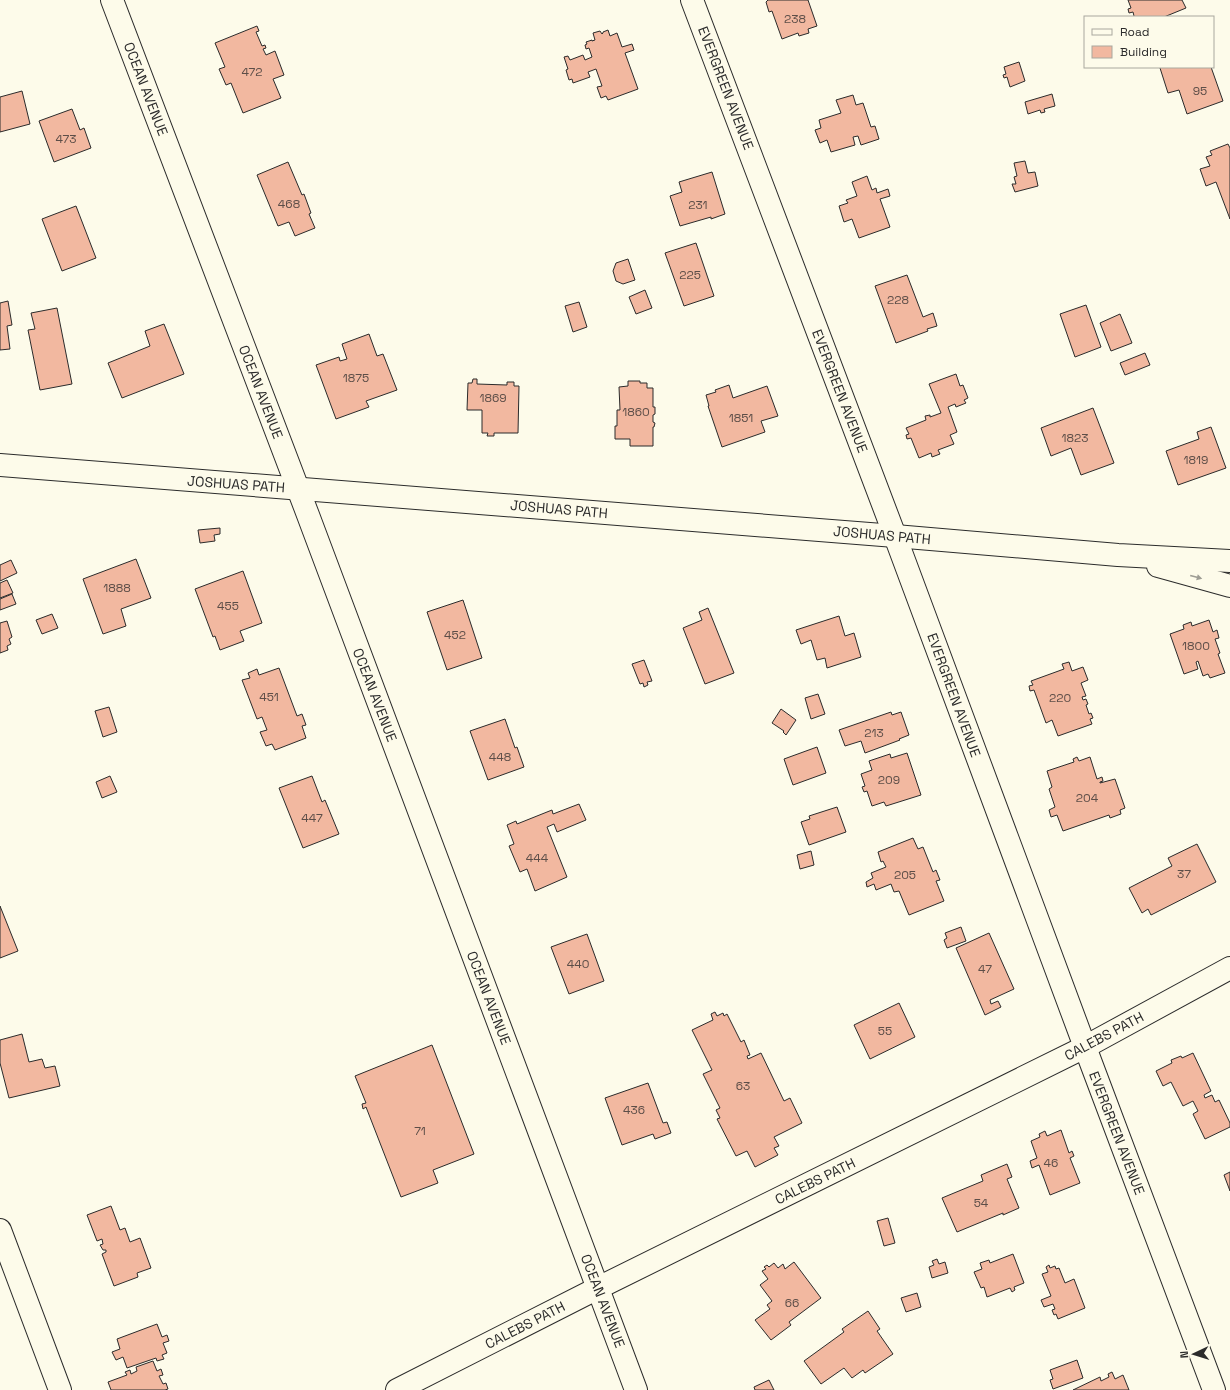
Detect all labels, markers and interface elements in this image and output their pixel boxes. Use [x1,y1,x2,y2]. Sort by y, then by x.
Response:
house number: 238 [784,11,806,27]
legend [1084,16,1214,68]
street label: EVERGREEN AVENUE [694,24,758,152]
text: Road [1120,24,1149,40]
street label: OCEAN AVENUE [120,40,172,138]
text: Building [1120,44,1167,60]
house number: 472 [241,64,263,80]
house number: 95 [1193,83,1207,99]
house number: 473 [55,131,77,147]
house number: 468 [278,196,300,212]
house number: 231 [688,197,708,213]
house number: 225 [679,267,701,283]
house number: 228 [887,292,909,308]
street label: EVERGREEN AVENUE [808,327,872,455]
street label: OCEAN AVENUE [235,343,287,441]
house number: 1875 [343,370,369,386]
house number: 1869 [479,390,507,406]
house number: 1860 [622,404,650,420]
house number: 1851 [729,410,753,426]
house number: 1823 [1062,430,1088,446]
house number: 1819 [1184,452,1208,468]
street label: JOSHUAS PATH [186,472,286,496]
street label: JOSHUAS PATH [509,496,609,522]
street label: JOSHUAS PATH [832,522,932,548]
one-way arrow [1191,574,1203,580]
house number: 1888 [103,580,131,596]
house number: 455 [217,598,239,614]
house number: 452 [444,627,466,643]
street label: EVERGREEN AVENUE [923,630,985,760]
house number: 1800 [1182,638,1210,654]
street label: OCEAN AVENUE [349,646,401,744]
house number: 451 [259,689,279,705]
house number: 220 [1049,690,1071,706]
house number: 213 [864,725,884,741]
house number: 448 [489,749,511,765]
house number: 209 [878,772,900,788]
house number: 204 [1076,790,1099,806]
house number: 447 [301,810,323,826]
house number: 444 [526,850,549,866]
house number: 37 [1177,866,1191,882]
house number: 205 [894,867,916,883]
street label: OCEAN AVENUE [463,949,515,1047]
house number: 440 [567,956,589,972]
house number: 47 [978,961,992,977]
street label: CALEBS PATH [1061,1008,1147,1064]
house number: 55 [878,1023,892,1039]
street label: EVERGREEN AVENUE [1085,1069,1149,1197]
house number: 63 [736,1078,750,1094]
house number: 436 [623,1102,645,1118]
house number: 71 [414,1123,426,1139]
street label: CALEBS PATH [772,1154,858,1208]
house number: 46 [1044,1155,1058,1171]
house number: 54 [974,1195,989,1211]
street label: OCEAN AVENUE [577,1252,629,1350]
house number: 66 [785,1295,799,1311]
street label: CALEBS PATH [482,1297,568,1353]
north arrow [1174,1334,1214,1374]
text: N [1177,1351,1191,1359]

